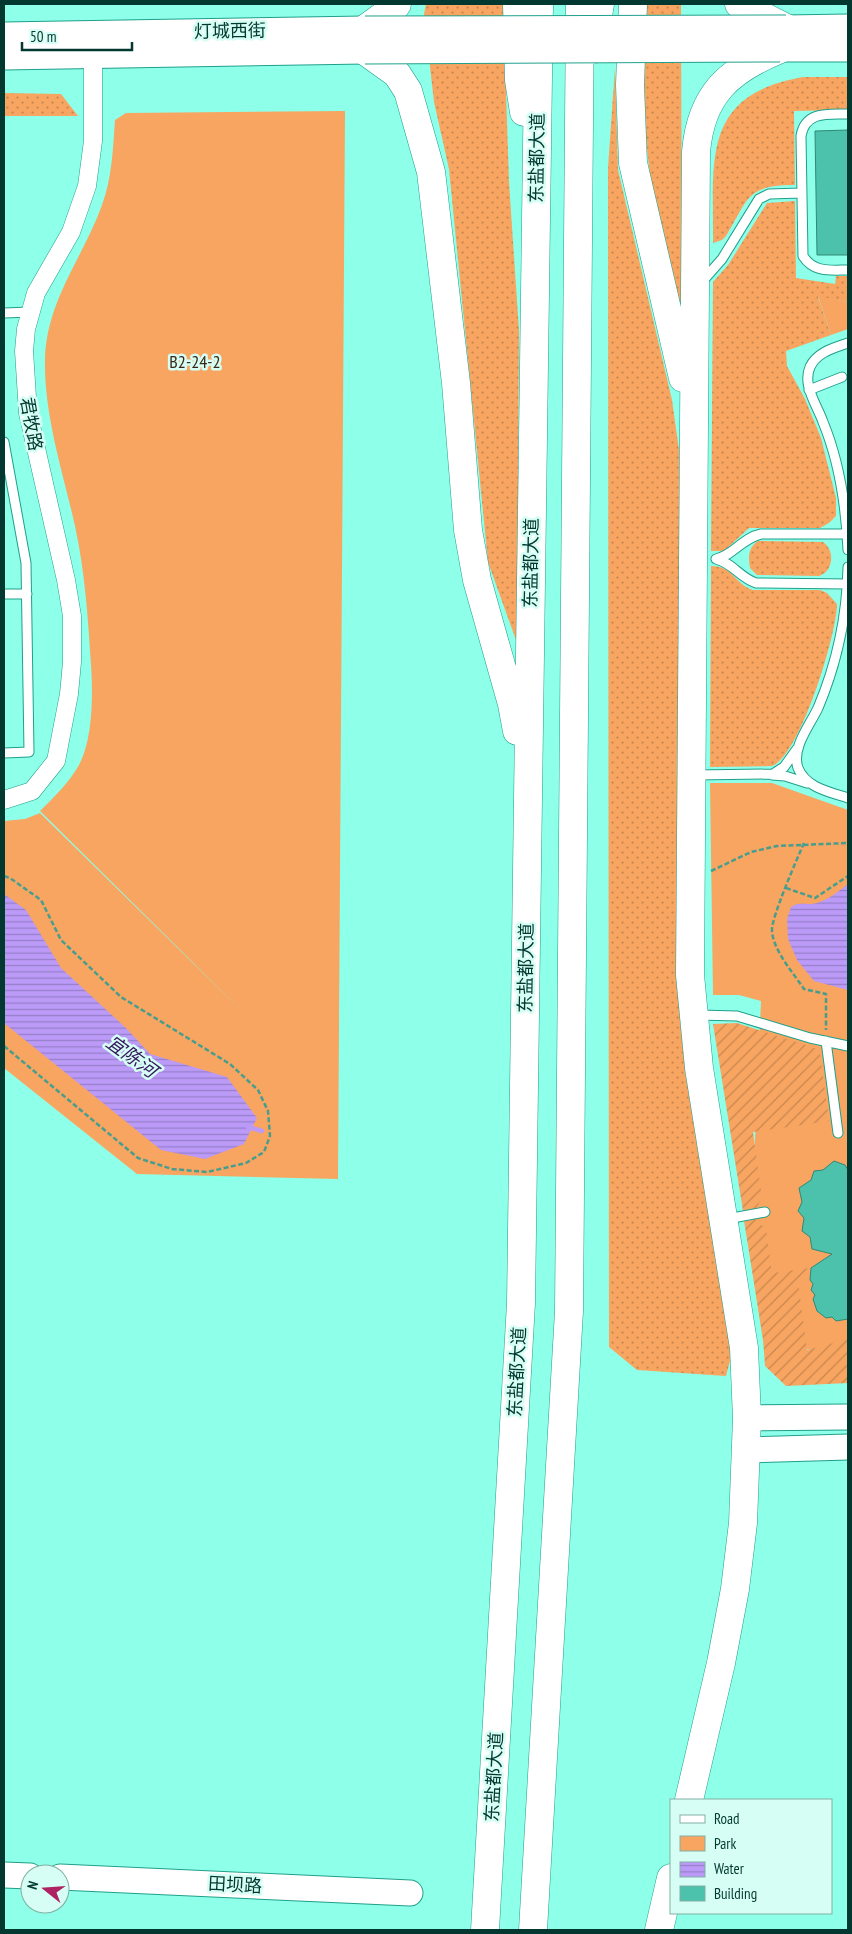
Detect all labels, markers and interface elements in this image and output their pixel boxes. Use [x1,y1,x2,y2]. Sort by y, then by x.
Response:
street label: 灯城西街 [194,18,266,43]
scale bar [22,20,132,52]
text: 50 m [30,27,56,46]
street label: 东盐都大道 [524,113,549,203]
park label: B2-24-2 [169,350,221,373]
street label: 君牧路 [15,395,48,452]
street label: 东盐都大道 [518,518,543,608]
street label: 东盐都大道 [513,923,538,1013]
water label: 宜陈河 [102,1030,165,1085]
street label: 东盐都大道 [503,1326,530,1418]
street label: 东盐都大道 [480,1731,507,1823]
legend [670,1799,832,1914]
text: Road [714,1809,740,1828]
text: Park [714,1834,736,1853]
text: Water [714,1859,745,1878]
north arrow [20,1864,70,1914]
street label: 田坝路 [207,1872,263,1897]
text: N [23,1879,42,1891]
text: Building [714,1884,757,1903]

